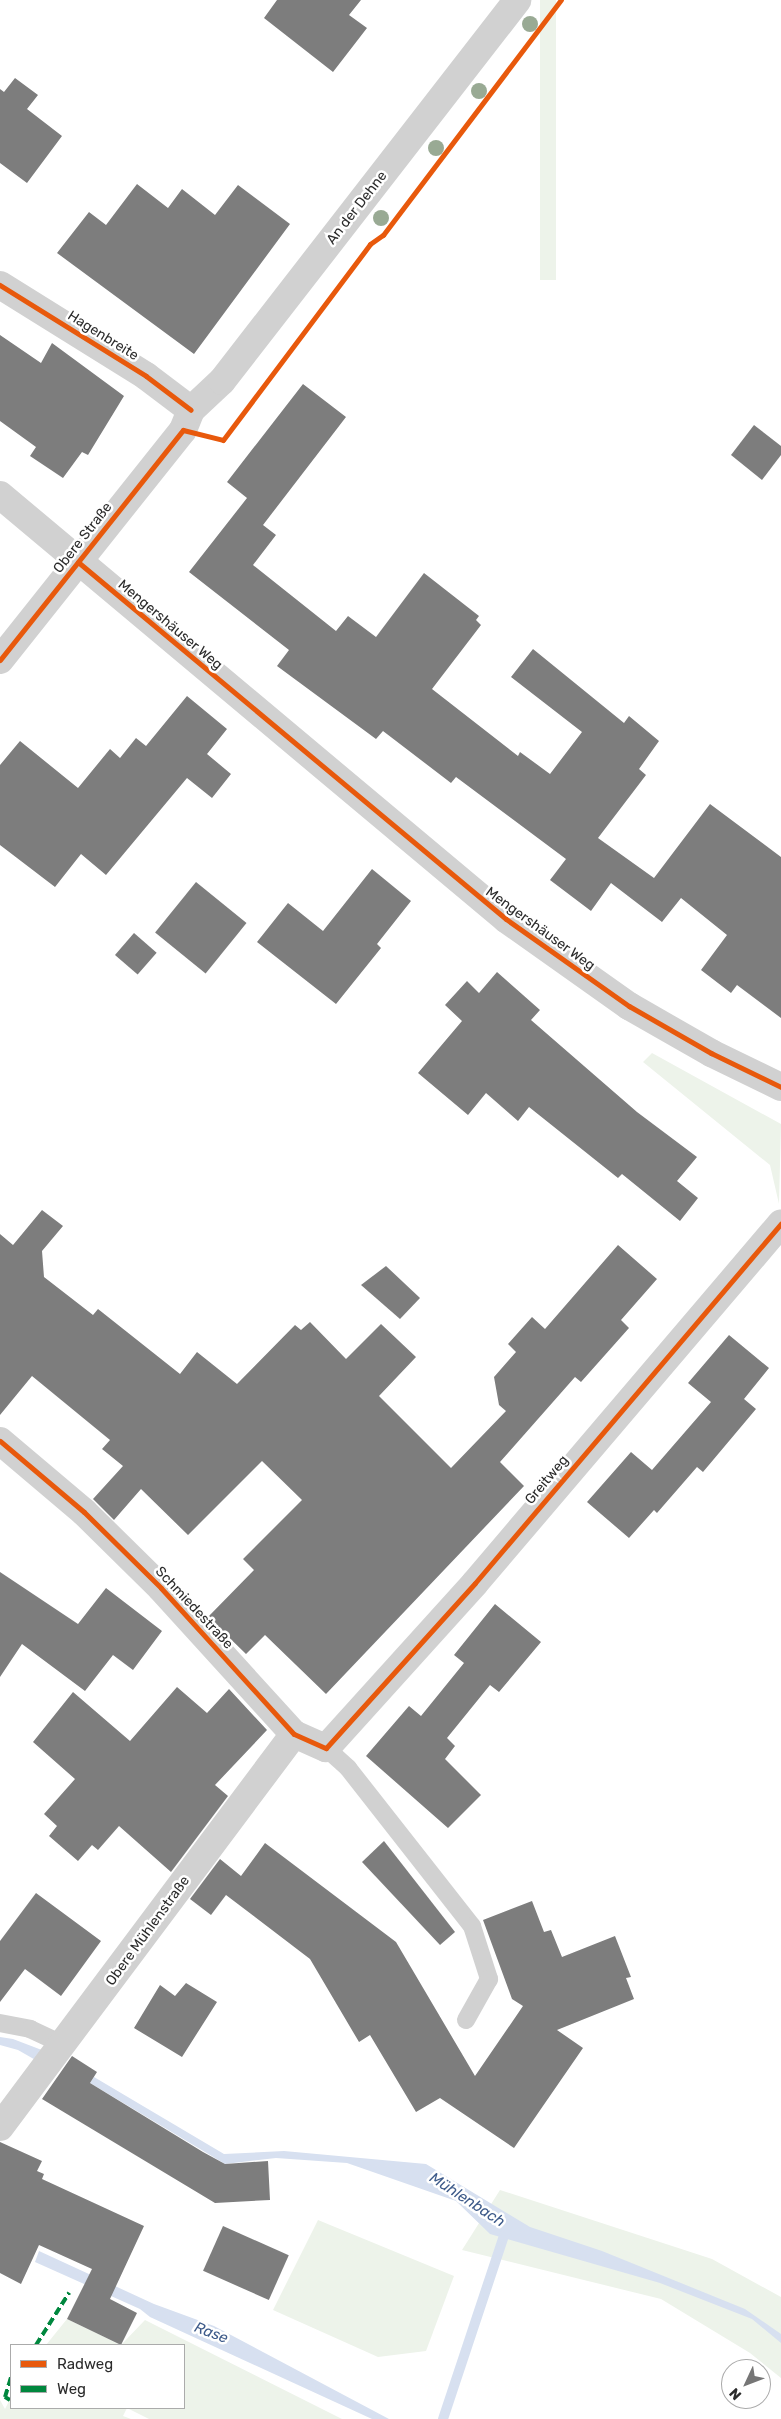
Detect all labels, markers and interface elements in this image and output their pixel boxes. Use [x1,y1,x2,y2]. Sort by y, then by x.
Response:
street label: An der Dehne [323,168,391,248]
street label: Hagenbreite [64,308,142,364]
street label: Obere Straße [50,499,116,577]
street label: Mengershäuser Weg [114,576,226,674]
street label: Mengershäuser Weg [482,884,598,974]
street label: Greitweg [522,1452,572,1508]
street label: Schmiedestraße [152,1563,236,1653]
street label: Obere Mühlenstraße [103,1873,193,1989]
water label: Mühlenbach [426,2169,508,2231]
water label: Rase [192,2318,230,2348]
legend [10,2344,185,2409]
text: Radweg [57,2355,113,2373]
north arrow [721,2359,771,2409]
text: Weg [57,2380,86,2398]
text: N [726,2384,745,2403]

